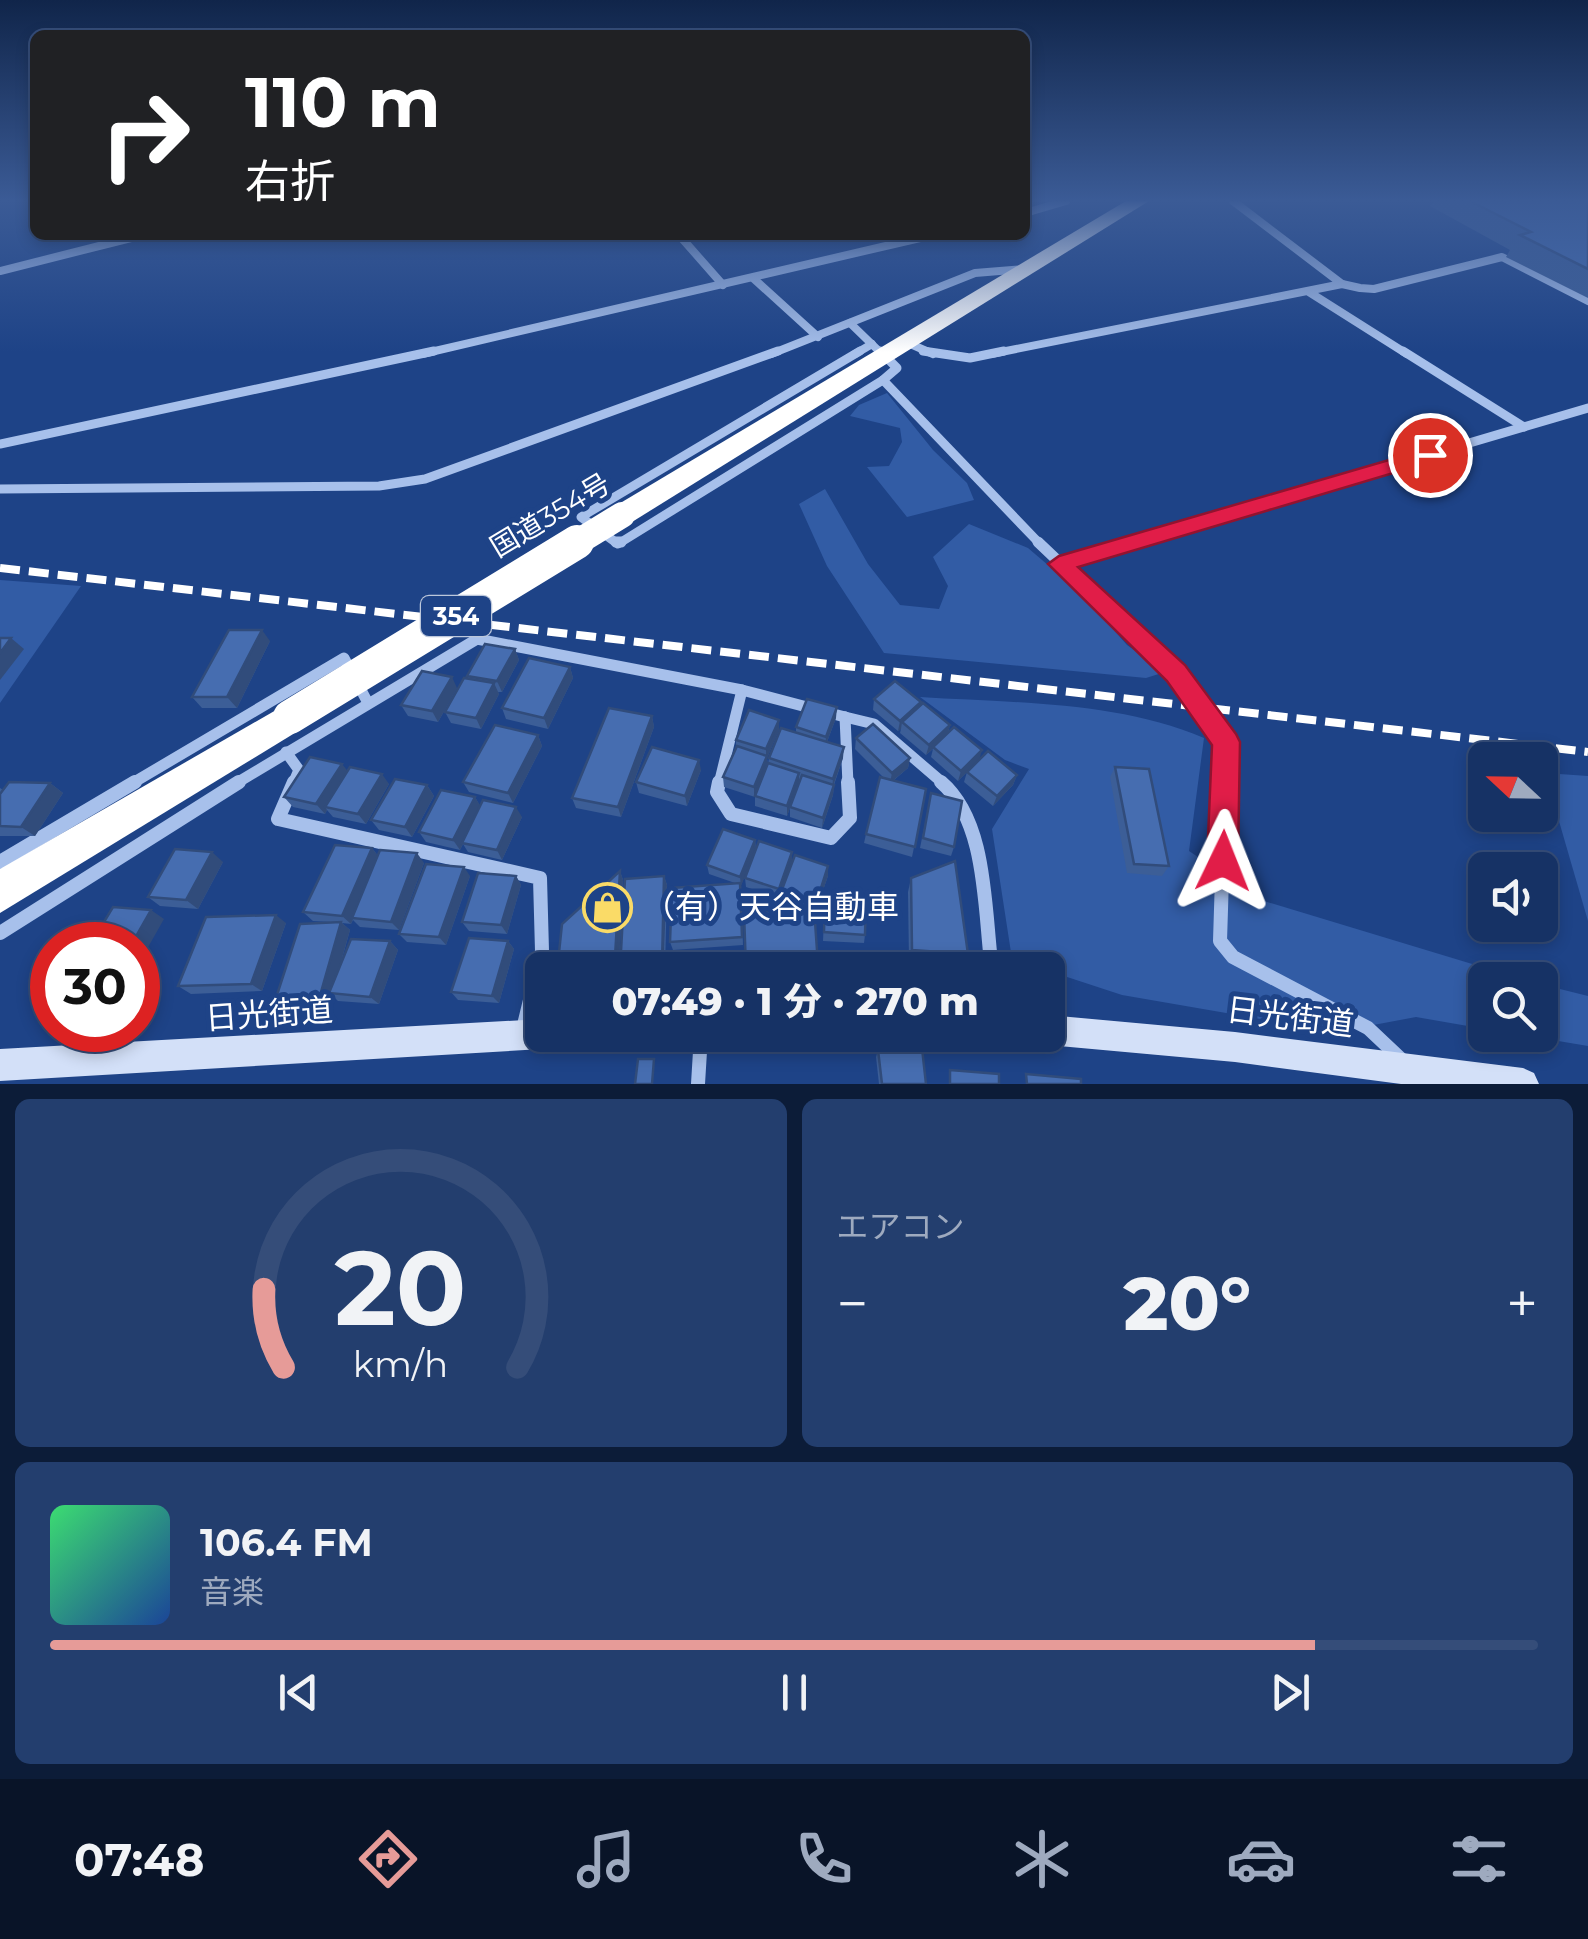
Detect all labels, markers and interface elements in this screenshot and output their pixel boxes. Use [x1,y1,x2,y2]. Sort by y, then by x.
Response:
text: 110 m [245,59,441,145]
icon: right [80,70,210,200]
text: 右折 [245,153,335,208]
pin [1388,413,1473,498]
icon: arrive [1403,428,1458,483]
street label: 国道354号 [484,466,616,564]
road number: 354 [421,596,491,636]
north arrow [1468,742,1558,832]
map controls [1468,742,1558,1052]
position arrow [1171,809,1275,913]
button: sound [1468,852,1558,942]
shop icon: （有）天谷自動車 [582,881,634,933]
place label: （有）天谷自動車 [643,887,899,926]
speed limit sign: 30 [30,922,160,1052]
button: search [1468,962,1558,1052]
text: 07:49 · 1 分 · 270 m [611,978,979,1025]
street label: 日光街道 [1224,989,1356,1044]
street label: 日光街道 [204,990,334,1037]
text: エアコン [837,1207,965,1246]
text: 20 [335,1224,467,1351]
text: 20° [1123,1257,1251,1349]
text: − [837,1270,868,1337]
text: + [1506,1270,1538,1337]
text: km/h [353,1342,448,1386]
text: 106.4 FM [200,1519,373,1566]
text: 音楽 [200,1572,264,1611]
icon: previous [271,1665,326,1720]
icon: pause [767,1665,822,1720]
icon: next [1263,1665,1318,1720]
icon: directions [353,1824,423,1894]
icon: music [571,1824,641,1894]
icon: phone [789,1824,859,1894]
icon: climate [1007,1824,1077,1894]
icon: car [1226,1824,1296,1894]
icon: filters [1444,1824,1514,1894]
text: 07:48 [74,1832,204,1887]

